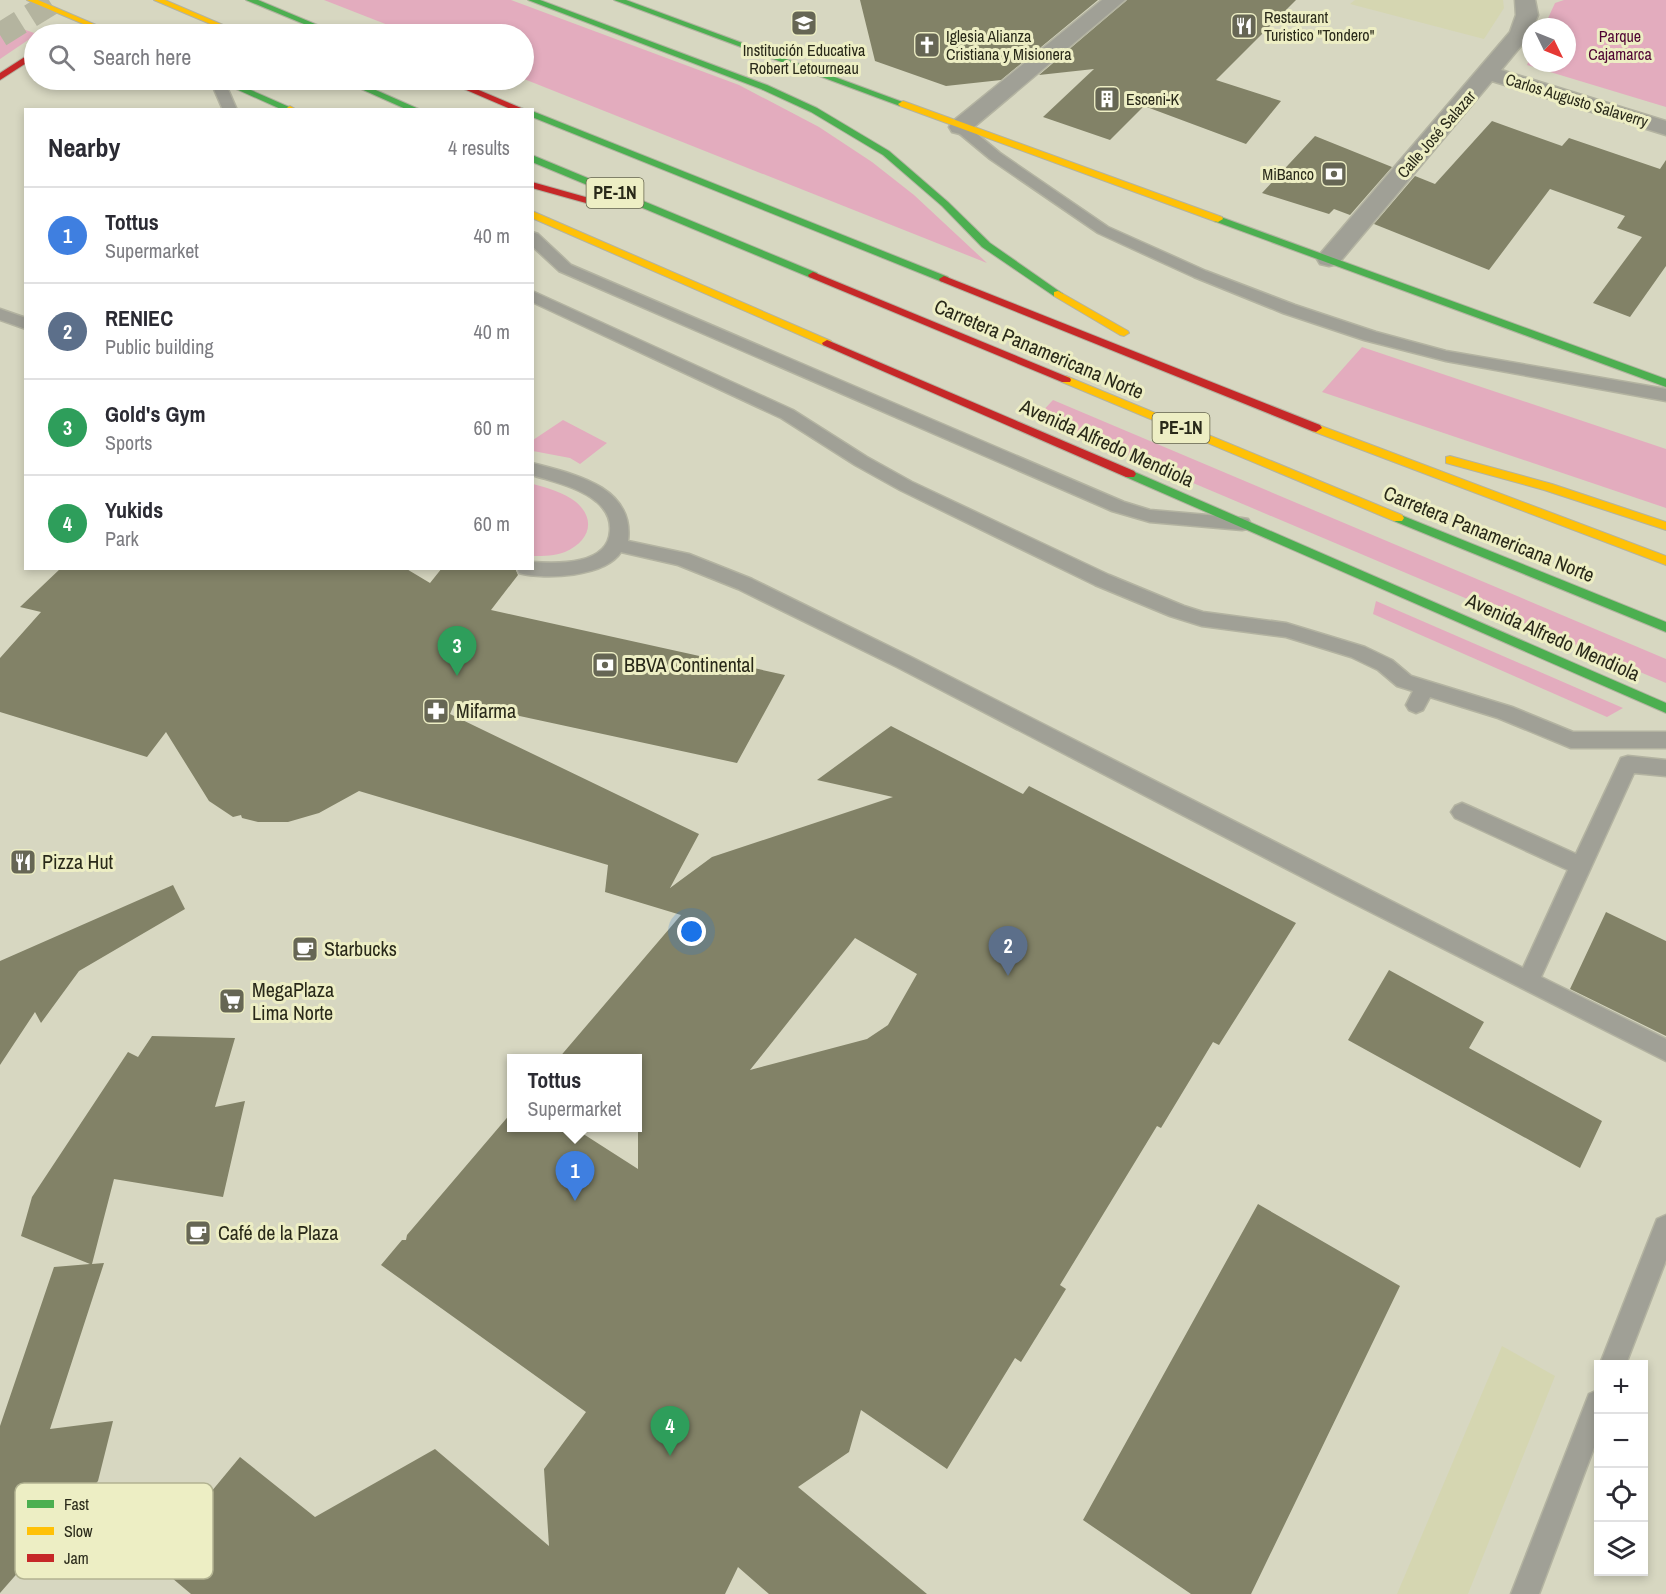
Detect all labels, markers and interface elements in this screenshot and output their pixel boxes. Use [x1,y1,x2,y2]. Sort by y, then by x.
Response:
place label: Restaurant Turistico "Tondero" [1264,6,1375,46]
school or university icon: Institución Educativa Robert Letourneau [789,8,819,38]
restaurant icon: Restaurant Turistico "Tondero" [1229,11,1259,41]
north arrow [1522,18,1576,72]
search box [24,24,534,90]
place label: Iglesia Alianza Cristiana y Misionera [946,25,1072,65]
park label: Parque Cajamarca [1588,25,1652,65]
church icon: Iglesia Alianza Cristiana y Misionera [912,30,942,60]
place label: Institución Educativa Robert Letourneau [743,39,866,79]
icon: search [45,41,78,74]
text: Search here [93,42,191,72]
street label: Carlos Augusto Salaverry [1503,68,1651,132]
building icon: Esceni-K [1092,84,1122,114]
street label: Calle José Salazar [1392,85,1481,182]
place label: Esceni-K [1126,88,1179,110]
text: Nearby [48,130,120,165]
text: 4 results [448,134,510,161]
bank icon: MiBanco [1319,159,1349,189]
place label: MiBanco [1262,163,1314,185]
road number: PE-1N [586,178,644,208]
text: Tottus [105,207,159,237]
text: 1 [63,222,72,249]
text: 40 m [474,222,510,249]
text: Supermarket [105,237,199,264]
street label: Carretera Panamericana Norte [930,292,1148,405]
text: RENIEC [105,303,173,333]
text: 2 [63,318,72,345]
text: 40 m [474,318,510,345]
text: Public building [105,333,214,360]
street label: Avenida Alfredo Mendiola [1015,392,1198,493]
text: Gold's Gym [105,399,206,429]
road number: PE-1N [1152,413,1210,443]
text: 3 [63,414,72,441]
text: 60 m [474,414,510,441]
text: Sports [105,429,152,456]
street label: Carretera Panamericana Norte [1380,479,1599,588]
text: Yukids [105,495,163,525]
text: 4 [63,510,72,537]
text: 60 m [474,510,510,537]
text: Park [105,525,139,552]
street label: Avenida Alfredo Mendiola [1461,586,1644,687]
pin: 3 [438,626,476,676]
bank icon: BBVA Continental [590,650,620,680]
place label: BBVA Continental [624,651,754,678]
pharmacy icon: Mifarma [421,696,451,726]
place label: Mifarma [456,697,516,724]
restaurant icon: Pizza Hut [8,847,38,877]
place label: Pizza Hut [42,848,114,875]
your location [677,917,706,946]
pin: 2 [988,926,1028,976]
cafe icon: Starbucks [290,934,320,964]
place label: Starbucks [324,935,397,962]
place label: MegaPlaza Lima Norte [252,976,334,1026]
supermarket icon: MegaPlaza Lima Norte [217,986,247,1016]
popup [507,1054,642,1132]
text: Tottus [528,1065,581,1095]
text: Supermarket [528,1095,621,1122]
pin: 1 [556,1152,594,1201]
cafe icon: Café de la Plaza [183,1218,213,1248]
place label: Café de la Plaza [218,1219,338,1246]
map controls [1594,1360,1648,1576]
button: + [1594,1360,1648,1414]
pin: 4 [650,1406,690,1456]
button: − [1594,1414,1648,1468]
button: locate [1594,1468,1648,1522]
legend [15,1483,213,1579]
text: Fast [64,1493,89,1515]
text: Slow [64,1520,93,1542]
button: layers [1594,1522,1648,1576]
text: Jam [64,1547,89,1569]

